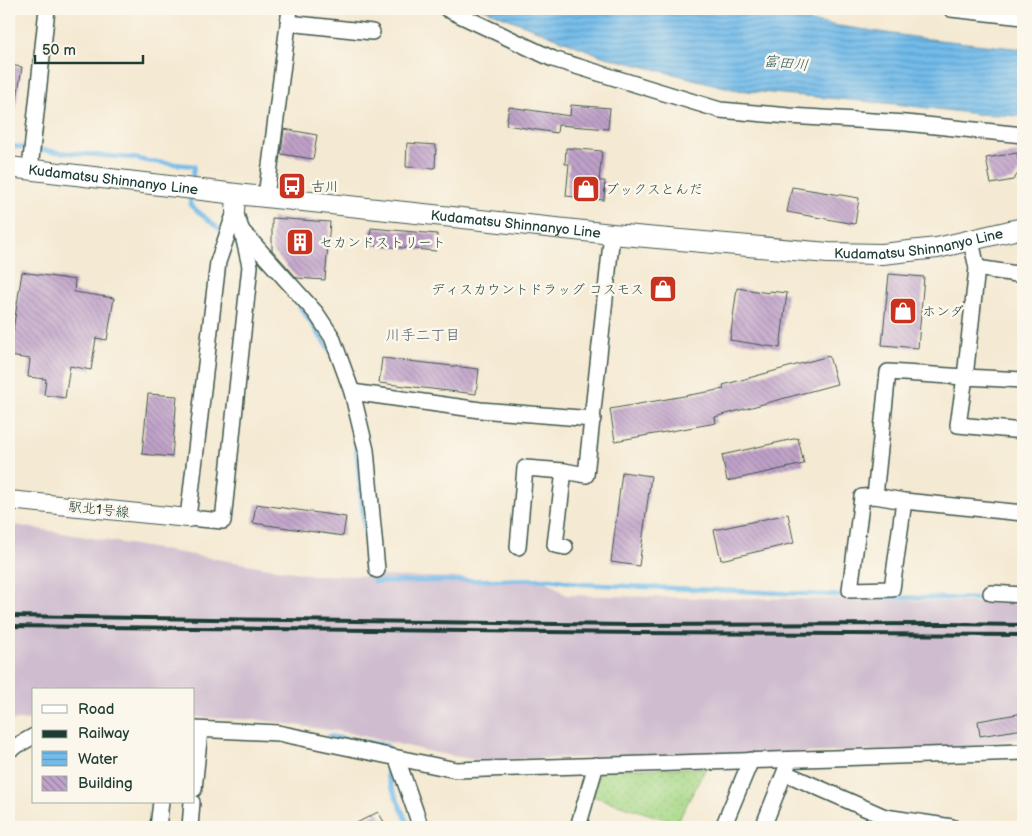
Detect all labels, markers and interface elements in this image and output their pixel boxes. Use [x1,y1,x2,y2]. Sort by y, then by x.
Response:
scale bar [35,32,142,64]
text: 50 m [42,41,76,60]
water label: 富田川 [763,52,809,75]
street label: Kudamatsu Shinnanyo Line [27,161,199,198]
bus stop icon: 古川 [277,171,307,201]
shop icon: ブックスとんだ [571,174,601,204]
place label: 古川 [311,178,339,195]
place label: ブックスとんだ [605,181,703,198]
street label: Kudamatsu Shinnanyo Line [430,207,602,242]
street label: Kudamatsu Shinnanyo Line [834,225,1005,263]
building icon: セカンドストリート [285,227,315,257]
place label: セカンドストリート [319,234,446,251]
shop icon: ディスカウントドラッグ コスモス [648,274,678,304]
place label: ディスカウントドラッグ コスモス [431,281,644,298]
shop icon: ホンダ [888,296,918,326]
place label: ホンダ [922,303,963,320]
district label: 川手二丁目 [385,326,461,345]
street label: 駅北1号線 [68,498,130,521]
legend [32,688,195,804]
text: Road [78,700,114,719]
text: Railway [78,724,129,743]
text: Water [78,750,118,769]
text: Building [78,774,133,793]

